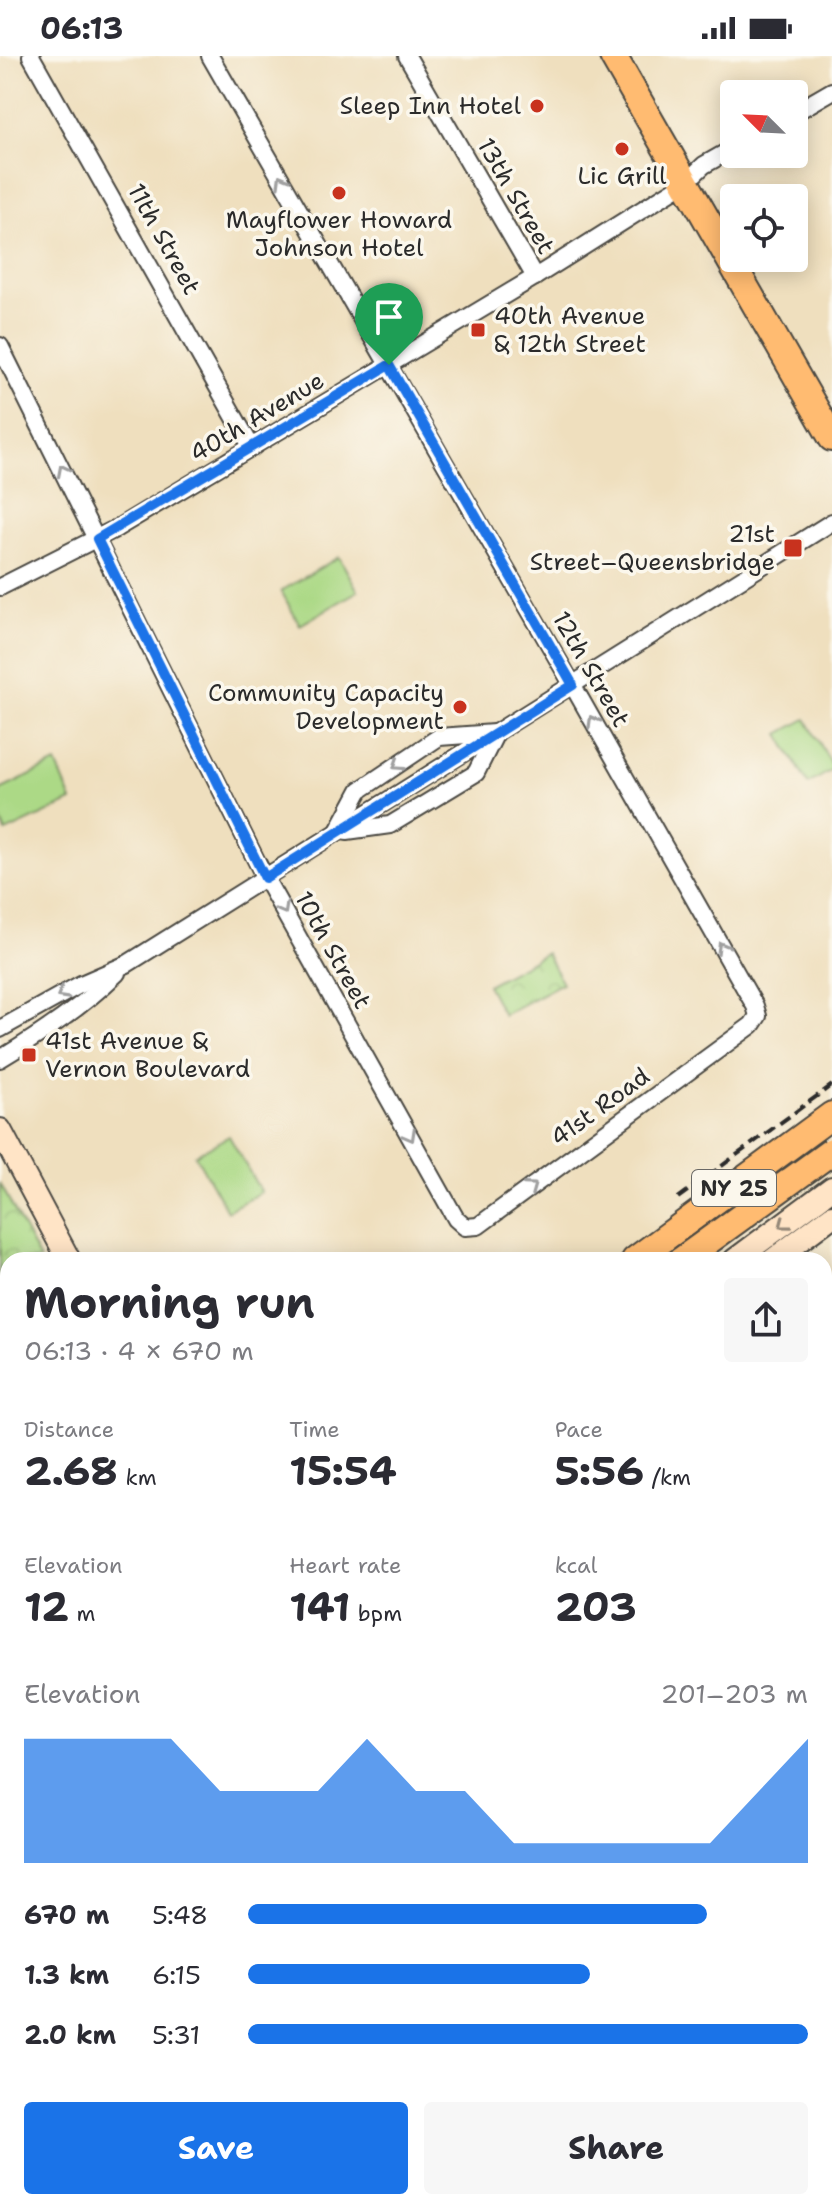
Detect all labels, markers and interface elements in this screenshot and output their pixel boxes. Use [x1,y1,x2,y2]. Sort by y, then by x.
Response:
text: 06:13 [40,8,123,49]
north arrow [720,80,808,168]
map controls [720,80,808,272]
place label: Sleep Inn Hotel [340,90,522,122]
marker: Sleep Inn Hotel [528,97,546,115]
street label: 13th Street [470,132,562,260]
marker: Lic Grill [613,140,631,158]
place label: Lic Grill [578,160,667,192]
one-way arrow [276,175,292,189]
street label: 11th Street [120,178,208,300]
marker: Mayflower Howard Johnson Hotel [330,184,348,202]
button: locate [720,184,808,272]
place label: Mayflower Howard Johnson Hotel [226,204,452,264]
pin [355,283,423,365]
icon: arrive [367,295,411,339]
place label: 40th Avenue & 12th Street [494,300,646,360]
marker: 40th Avenue & 12th Street [469,321,487,339]
street label: 40th Avenue [184,364,330,470]
one-way arrow [57,463,72,478]
place label: 21st Street–Queensbridge [530,518,775,578]
marker: 21st Street–Queensbridge [782,537,804,559]
street label: 12th Street [545,605,637,733]
place label: Community Capacity Development [208,677,444,737]
marker: Community Capacity Development [451,698,469,716]
one-way arrow [587,715,603,730]
one-way arrow [393,755,407,770]
street label: 10th Street [287,885,379,1015]
one-way arrow [273,901,289,915]
one-way arrow [716,941,732,956]
one-way arrow [57,984,71,1000]
place label: 41st Avenue & Vernon Boulevard [45,1025,250,1085]
marker: 41st Avenue & Vernon Boulevard [20,1046,38,1064]
street label: 41st Road [544,1060,656,1154]
one-way arrow [400,1128,416,1142]
road number: NY 25 [692,1170,776,1206]
one-way arrow [522,1183,536,1197]
one-way arrow [778,1214,792,1229]
text: Morning run [24,1273,315,1332]
button: share [724,1278,808,1362]
text: 06:13 · 4 × 670 m [24,1333,254,1368]
text: Distance [24,1415,114,1444]
text: Time [289,1415,340,1444]
text: Pace [555,1415,603,1444]
text: 2.68 [24,1444,118,1498]
text: 15:54 [289,1444,397,1498]
text: 5:56 [555,1444,644,1498]
text: km [118,1463,157,1492]
text: /km [644,1463,691,1492]
text: Elevation [24,1551,122,1580]
text: Heart rate [289,1551,401,1580]
text: kcal [555,1551,597,1580]
text: 12 [24,1580,69,1634]
text: 141 [289,1580,350,1634]
text: 203 [555,1580,637,1634]
text: m [69,1599,95,1628]
text: bpm [350,1599,402,1628]
text: Elevation [24,1676,140,1711]
text: 201–203 m [660,1676,808,1711]
text: 670 m [24,1897,109,1932]
text: 5:48 [152,1897,208,1932]
text: 1.3 km [24,1957,109,1992]
text: 6:15 [152,1957,201,1992]
text: 2.0 km [24,2017,116,2052]
text: 5:31 [152,2017,200,2052]
button: Save [24,2102,408,2194]
button: Share [424,2102,808,2194]

